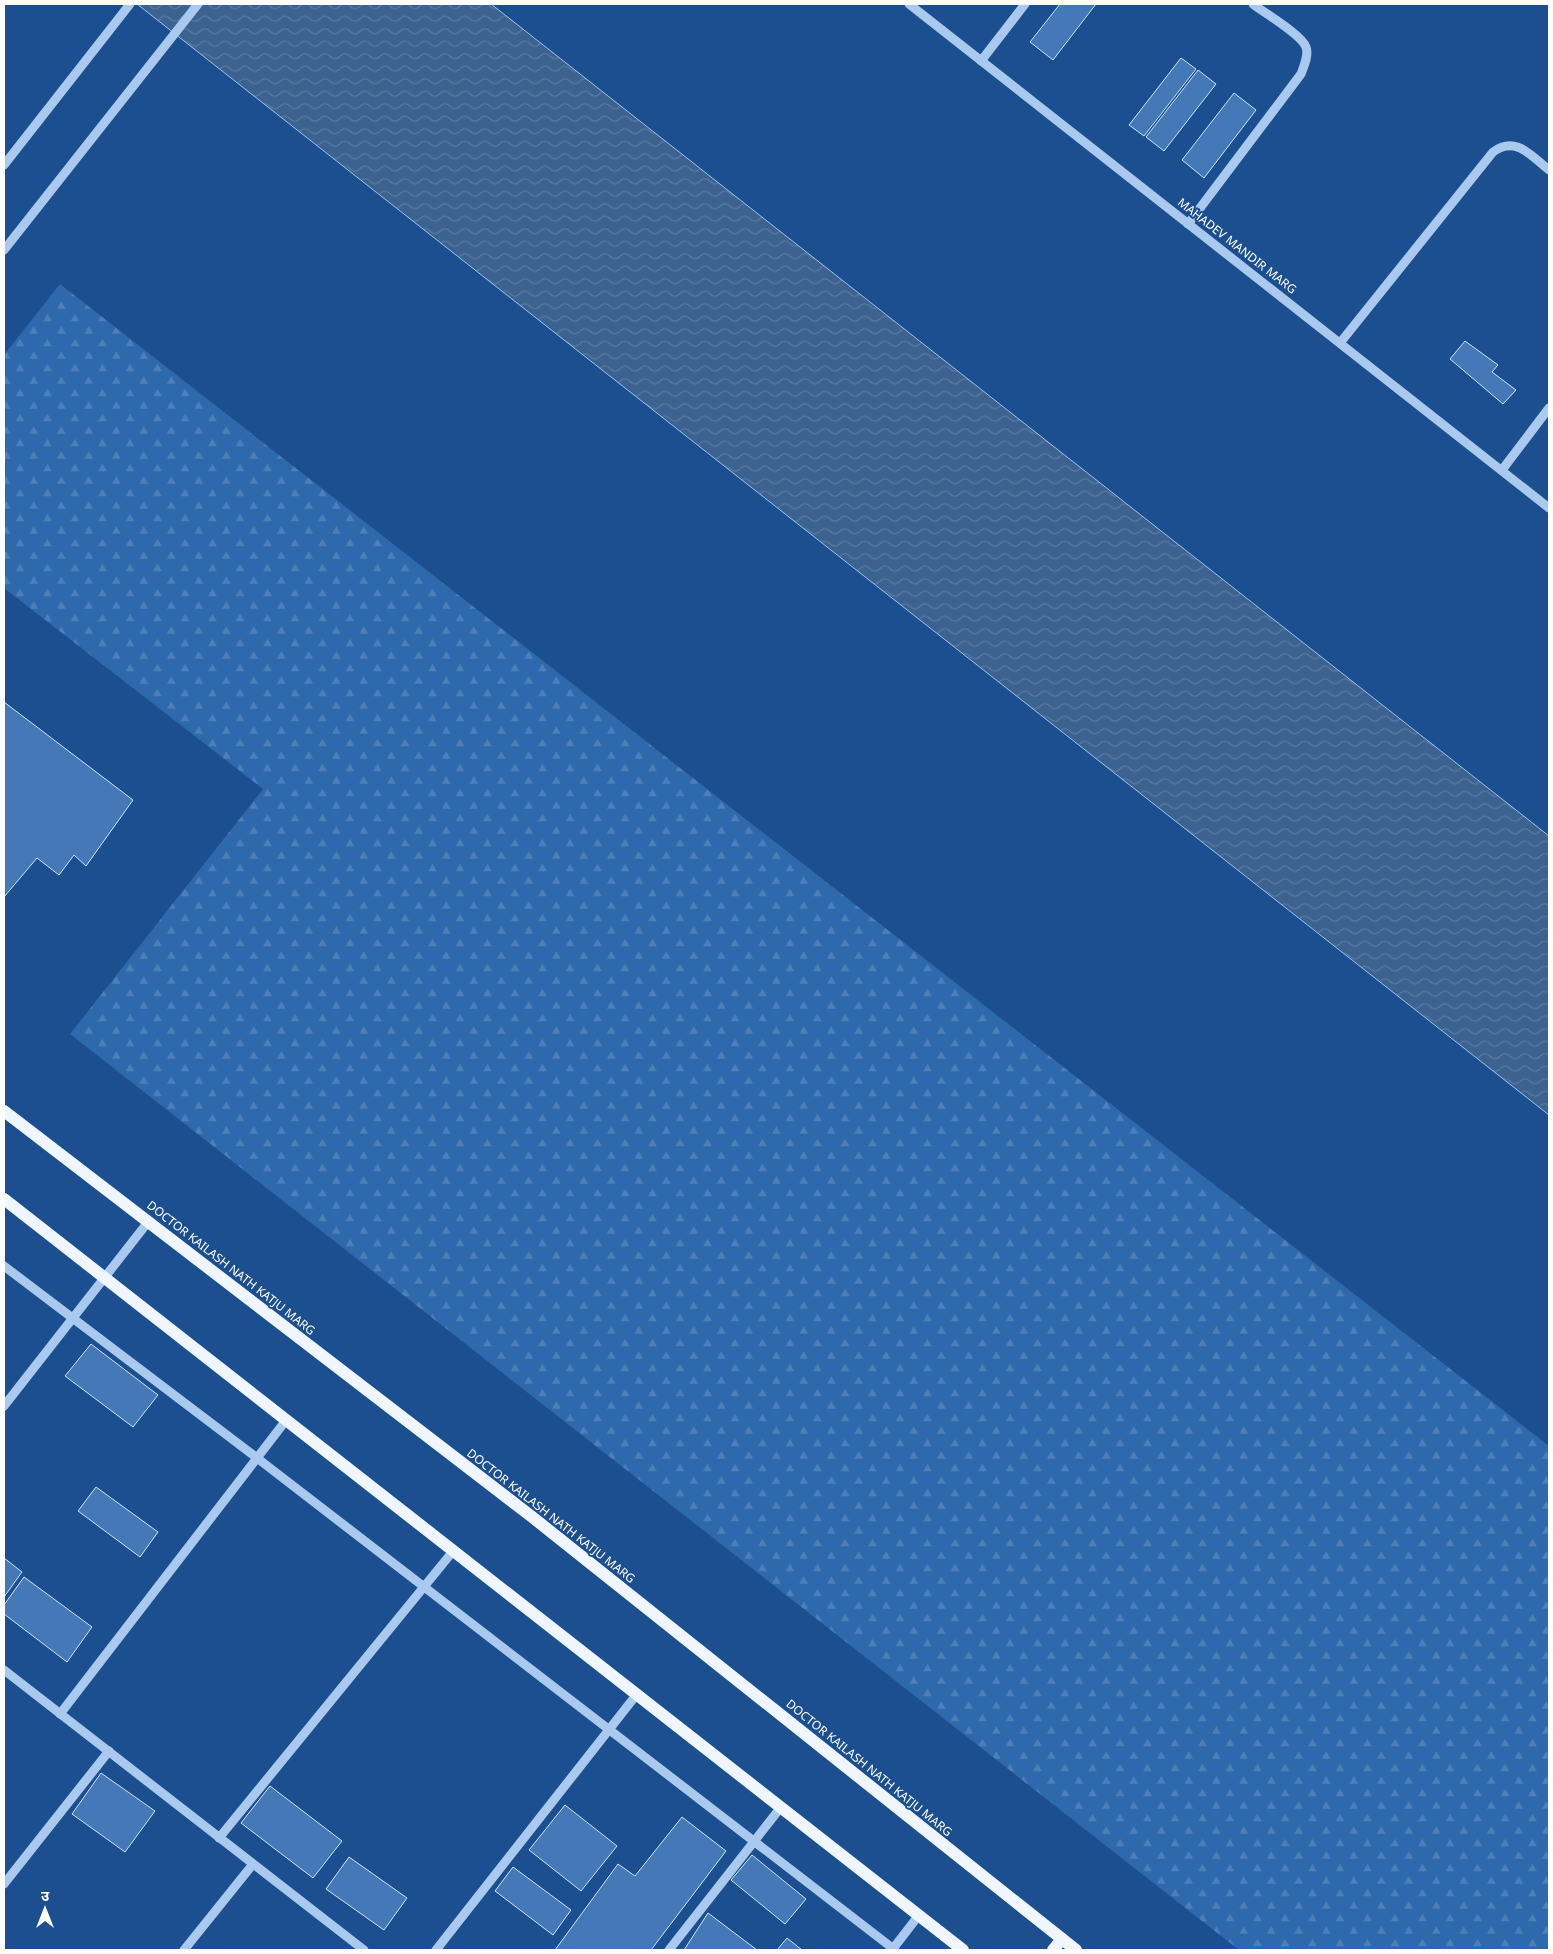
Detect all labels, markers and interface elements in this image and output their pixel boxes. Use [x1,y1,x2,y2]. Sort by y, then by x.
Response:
street label: MAHADEV MANDIR MARG [1174,194,1300,297]
street label: DOCTOR KAILASH NATH KATJU MARG [144,1196,319,1339]
street label: DOCTOR KAILASH NATH KATJU MARG [464,1444,639,1587]
street label: DOCTOR KAILASH NATH KATJU MARG [783,1695,956,1840]
north arrow [20,1884,70,1934]
text: उ [41,1886,50,1905]

